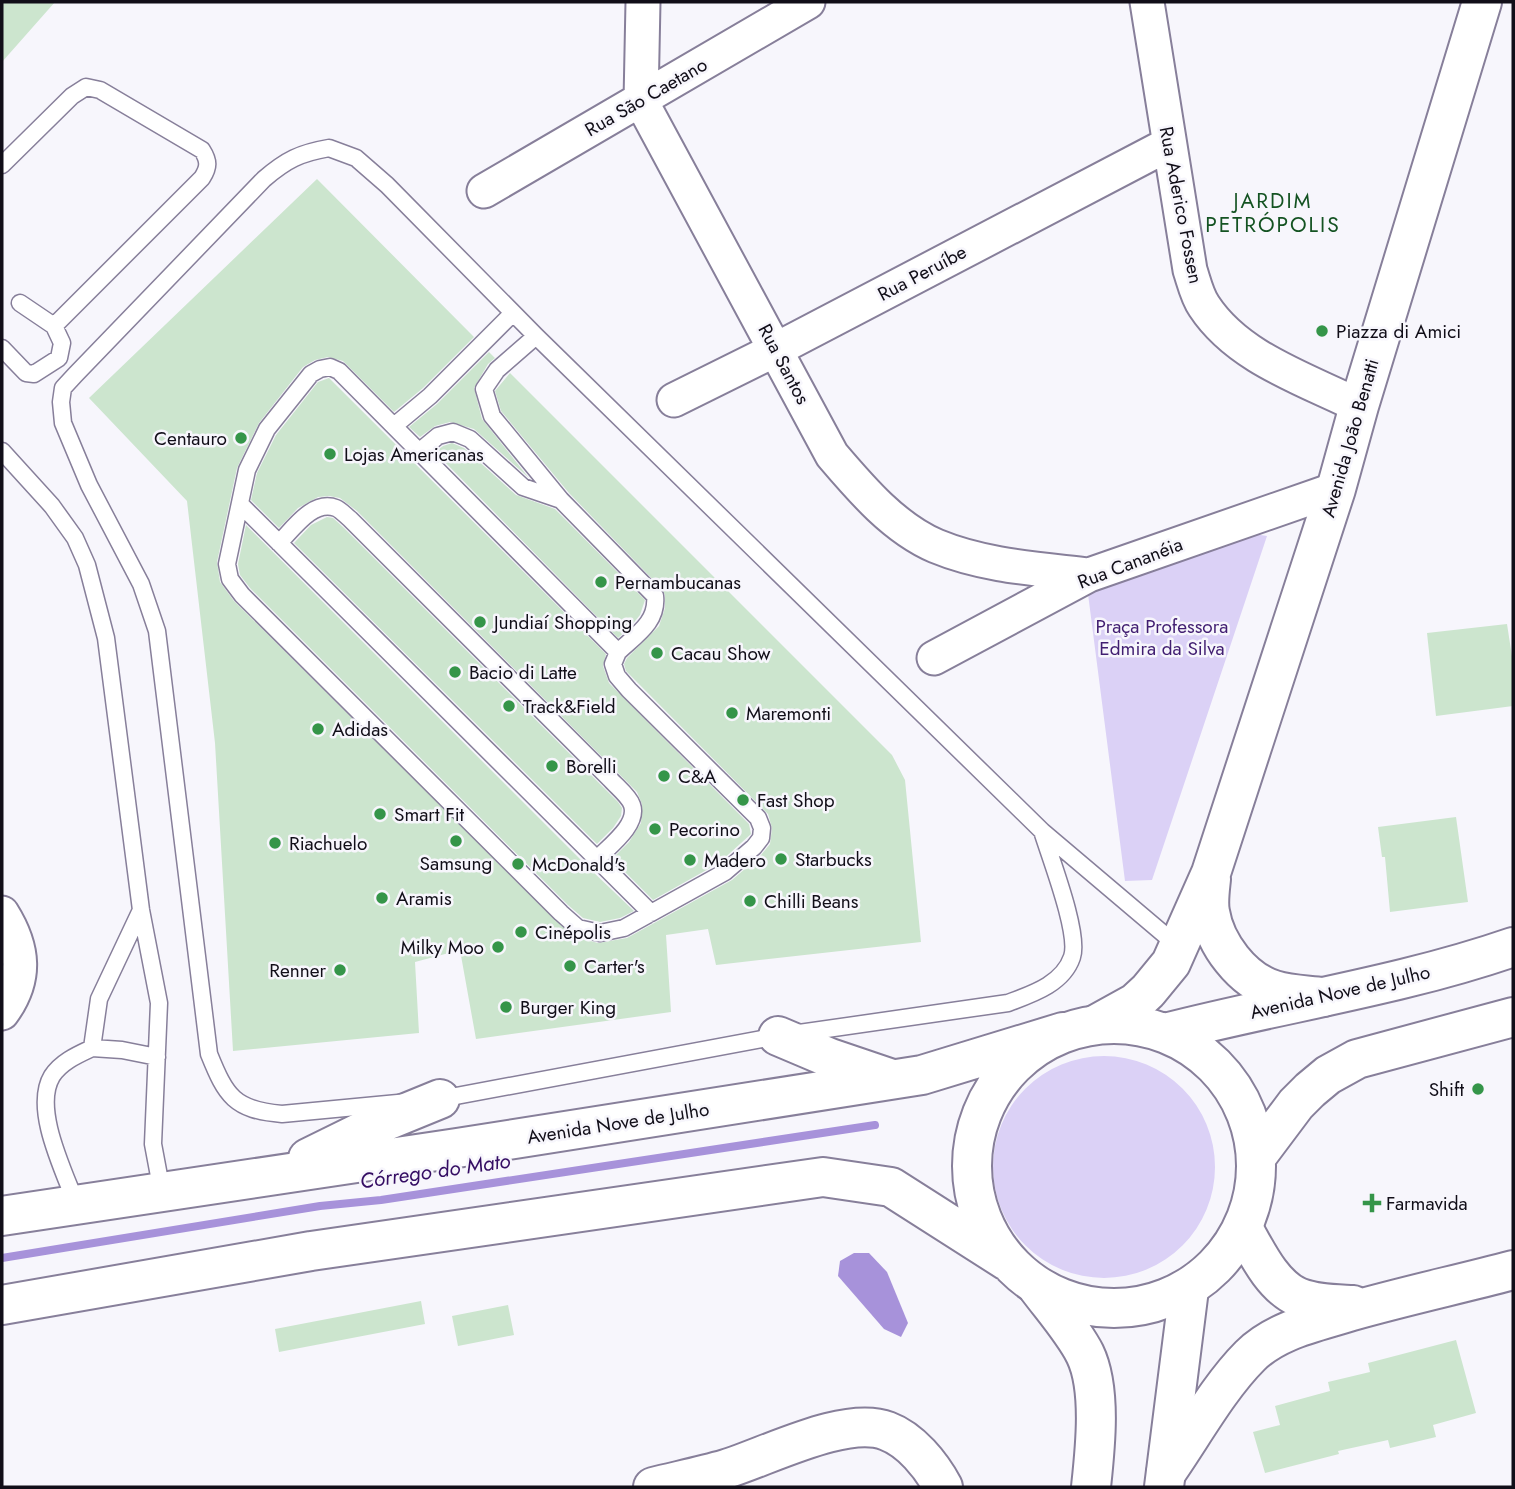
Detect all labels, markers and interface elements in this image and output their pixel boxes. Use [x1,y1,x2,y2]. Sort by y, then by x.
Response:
street label: Rua São Caetano [580,51,712,143]
street label: Rua Aderico Fossen [1153,124,1209,286]
district label: JARDIM PETRÓPOLIS [1205,186,1341,240]
street label: Rua Peruíbe [873,238,971,308]
place label: Piazza di Amici [1336,318,1461,345]
street label: Rua Santos [752,319,817,409]
marker: Piazza di Amici [1314,323,1330,339]
street label: Avenida João Benatti [1314,356,1386,520]
place label: Centauro [154,425,227,452]
marker: Centauro [233,430,249,446]
place label: Lojas Americanas [344,441,484,468]
marker: Lojas Americanas [322,446,338,462]
street label: Rua Cananéia [1074,531,1186,595]
place label: Pernambucanas [615,569,741,596]
marker: Pernambucanas [593,574,609,590]
place label: Jundiaí Shopping [491,609,632,636]
park label: Praça Professora Edmira da Silva [1096,613,1228,662]
marker: Jundiaí Shopping [472,614,488,630]
place label: Cacau Show [671,640,771,667]
marker: Cacau Show [649,645,665,661]
place label: Bacio di Latte [469,659,577,686]
marker: Bacio di Latte [447,664,463,680]
place label: Track&Field [523,693,616,720]
marker: Track&Field [501,698,517,714]
place label: Maremonti [746,700,831,727]
marker: Maremonti [724,705,740,721]
place label: Adidas [332,716,388,743]
marker: Adidas [310,721,326,737]
place label: Borelli [566,753,617,780]
marker: Borelli [544,758,560,774]
place label: C&A [678,763,717,790]
marker: C&A [656,768,672,784]
place label: Fast Shop [757,787,835,814]
marker: Fast Shop [735,792,751,808]
place label: Smart Fit [394,801,465,828]
marker: Smart Fit [372,806,388,822]
place label: Pecorino [669,816,740,843]
marker: Pecorino [647,821,663,837]
place label: Riachuelo [289,830,367,857]
marker: Samsung [448,833,464,849]
marker: Riachuelo [267,835,283,851]
place label: Starbucks [795,846,872,873]
place label: Madero [704,847,766,874]
place label: Samsung [420,850,492,877]
place label: McDonald's [532,851,626,878]
marker: Starbucks [773,851,789,867]
marker: Madero [682,852,698,868]
marker: McDonald's [510,856,526,872]
place label: Aramis [396,885,452,912]
place label: Chilli Beans [764,888,859,915]
marker: Aramis [374,890,390,906]
marker: Chilli Beans [742,893,758,909]
place label: Cinépolis [535,919,611,946]
marker: Cinépolis [513,924,529,940]
place label: Milky Moo [400,934,484,961]
marker: Milky Moo [490,939,506,955]
place label: Carter's [584,953,645,980]
place label: Renner [269,957,326,984]
marker: Carter's [562,958,578,974]
street label: Avenida Nove de Julho [1247,958,1433,1026]
marker: Renner [332,962,348,978]
place label: Burger King [520,994,616,1021]
marker: Burger King [498,999,514,1015]
place label: Shift [1429,1076,1464,1103]
marker: Shift [1470,1081,1486,1097]
street label: Avenida Nove de Julho [525,1095,711,1151]
water label: Córrego do Mato [358,1146,512,1196]
place label: Farmavida [1386,1190,1468,1217]
marker: Farmavida [1364,1195,1380,1211]

